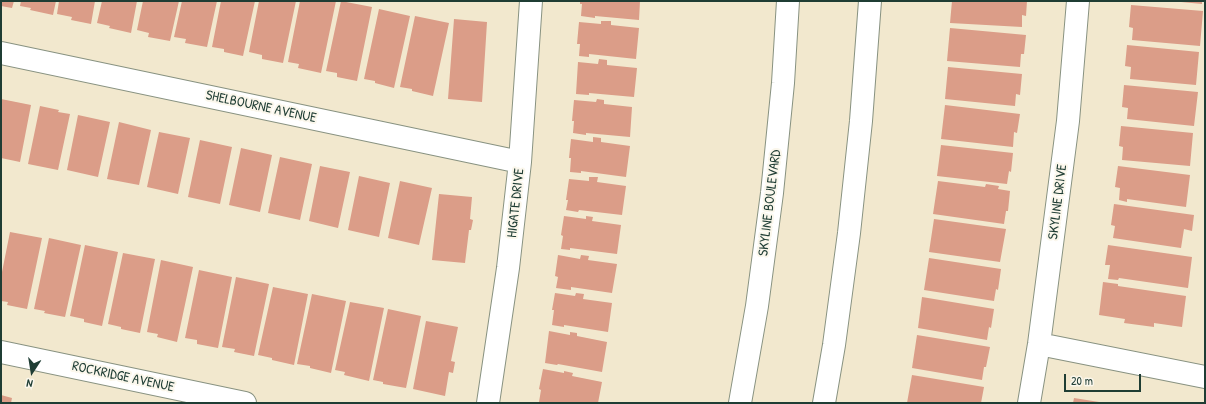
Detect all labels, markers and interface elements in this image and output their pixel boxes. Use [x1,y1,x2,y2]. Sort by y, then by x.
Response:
street label: SHELBOURNE AVENUE [204,87,318,127]
street label: SKYLINE BOULEVARD [755,149,785,257]
street label: SKYLINE DRIVE [1045,163,1071,241]
street label: HIGATE DRIVE [504,167,528,239]
north arrow [12,352,52,392]
street label: ROCKRIDGE AVENUE [70,358,176,396]
scale bar [1066,366,1143,392]
text: 20 m [1071,372,1093,389]
text: N [25,376,34,391]

